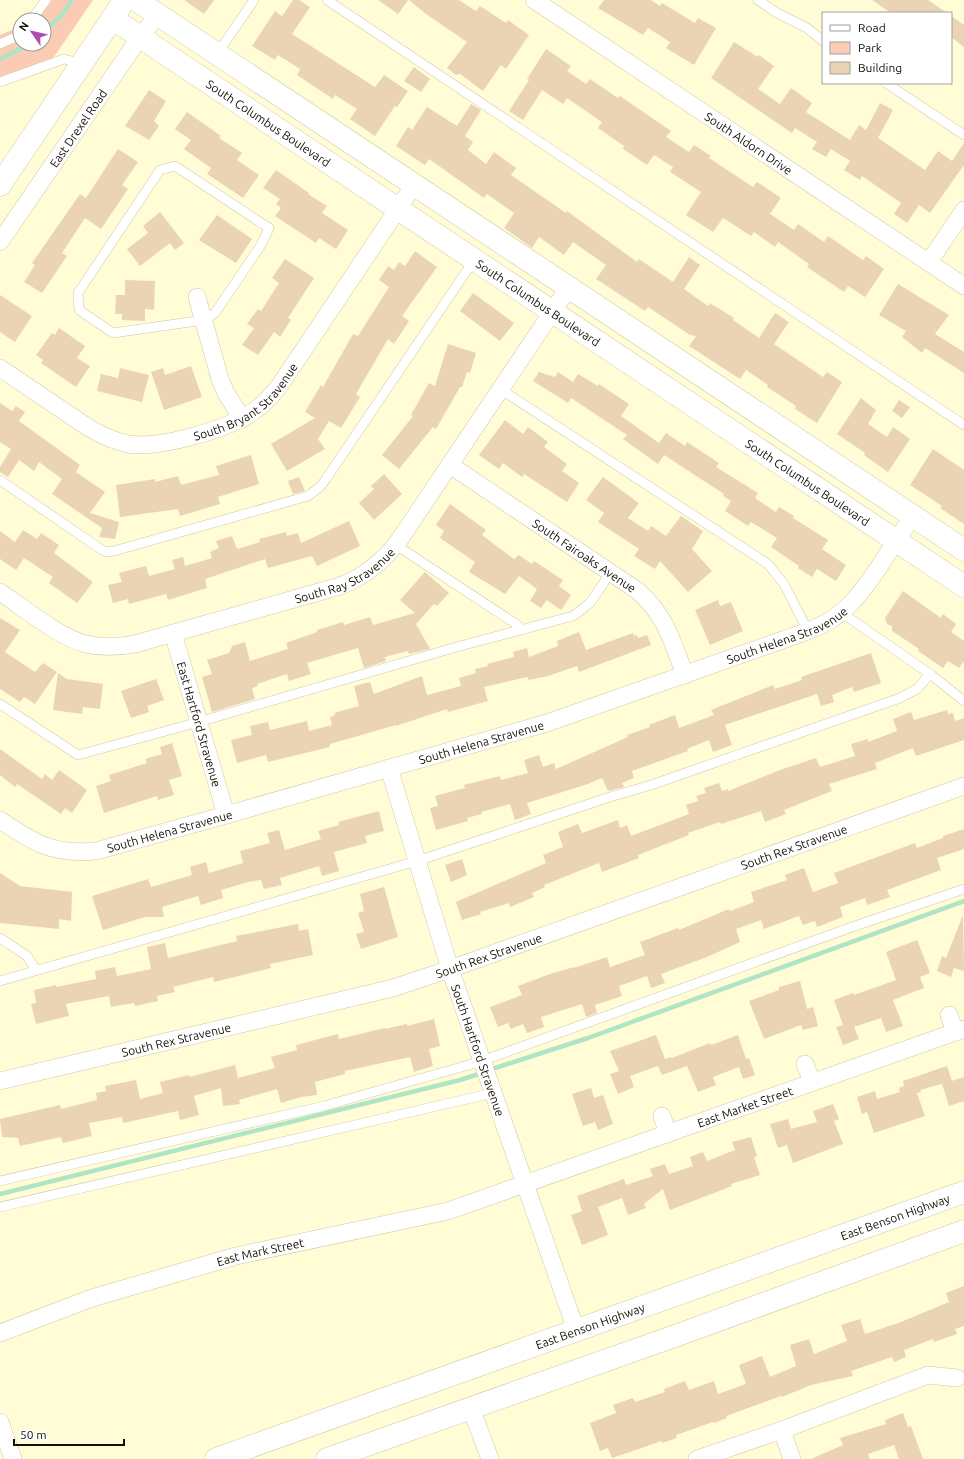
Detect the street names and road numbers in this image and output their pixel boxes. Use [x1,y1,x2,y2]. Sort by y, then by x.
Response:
street label: South Columbus Boulevard [204,77,333,169]
street label: East Drexel Road [47,87,109,169]
street label: South Aldorn Drive [703,109,795,177]
street label: South Columbus Boulevard [474,256,603,348]
street label: South Bryant Stravenue [192,360,299,442]
street label: South Columbus Boulevard [744,436,872,528]
street label: South Fairoaks Avenue [530,516,639,594]
street label: South Ray Stravenue [293,545,397,605]
street label: South Helena Stravenue [725,604,850,666]
street label: East Hartford Stravenue [175,660,224,788]
street label: South Helena Stravenue [417,718,545,766]
street label: South Helena Stravenue [105,807,234,854]
street label: South Rex Stravenue [739,822,849,871]
street label: South Rex Stravenue [434,930,544,980]
street label: South Hartford Stravenue [449,982,507,1118]
street label: South Rex Stravenue [120,1020,232,1059]
street label: East Market Street [695,1083,795,1129]
street label: East Benson Highway [839,1191,952,1242]
street label: East Mark Street [215,1235,305,1268]
street label: East Benson Highway [534,1300,646,1351]

